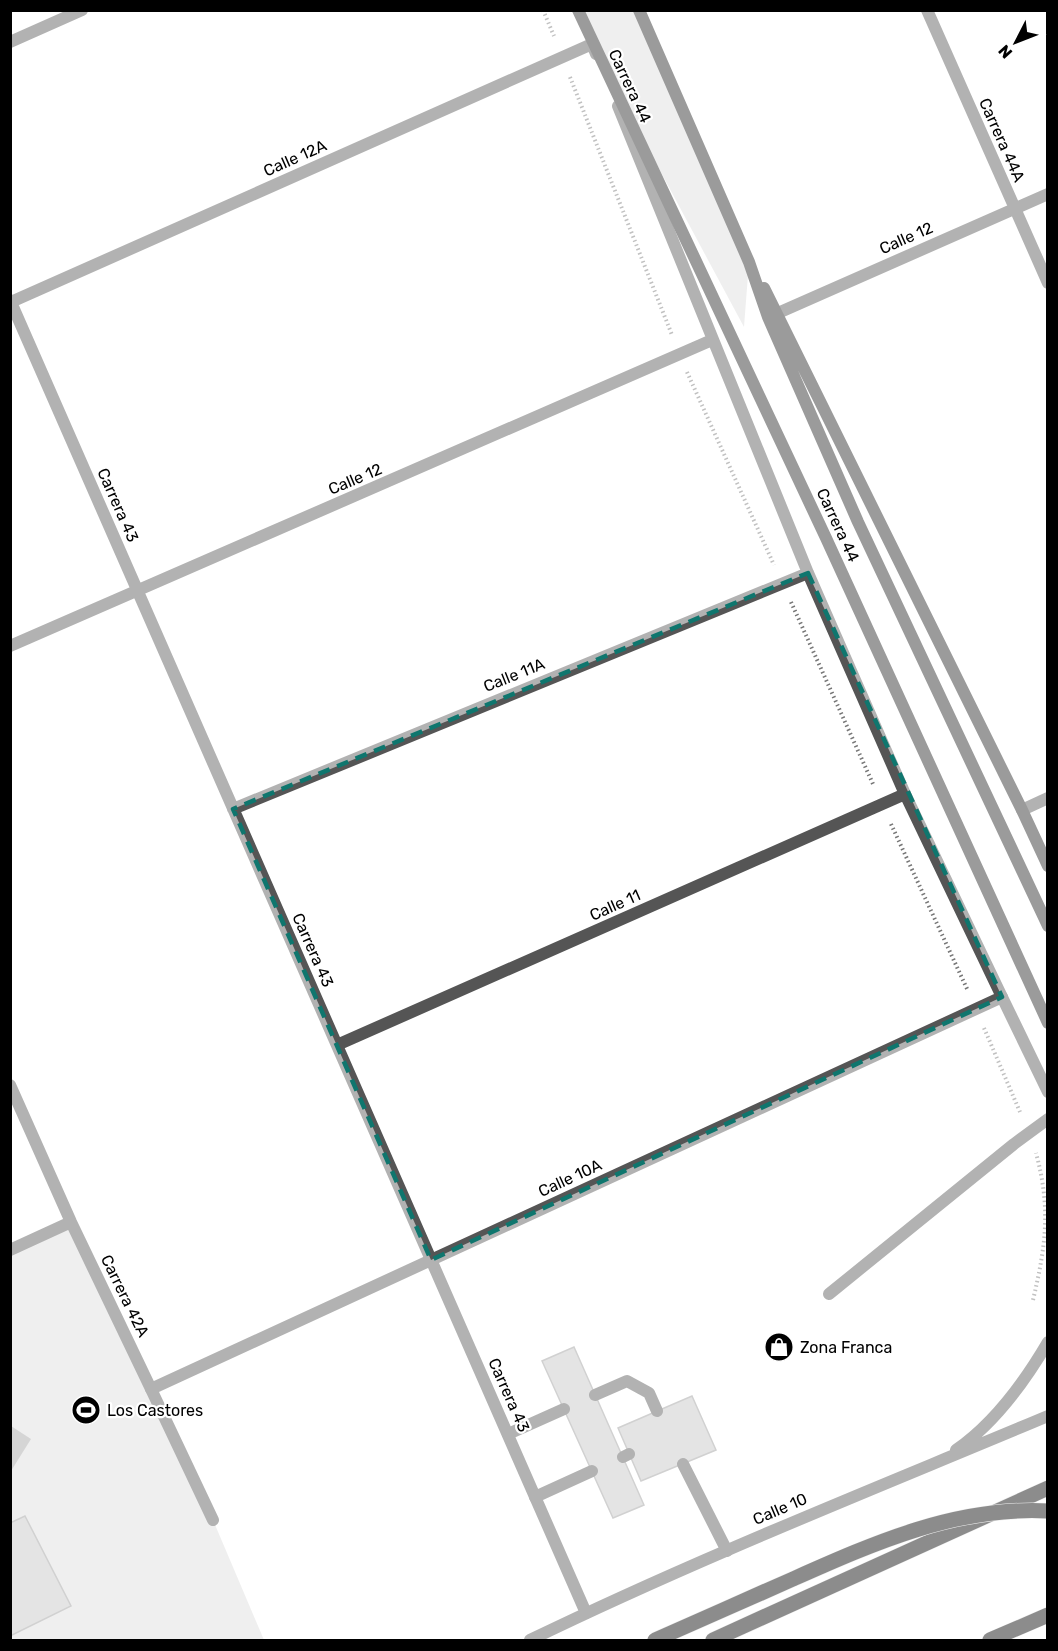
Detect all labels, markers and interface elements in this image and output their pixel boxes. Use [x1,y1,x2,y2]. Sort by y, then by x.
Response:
north arrow [986,12,1046,72]
text: N [994,41,1016,62]
street label: Carrera 44 [605,46,655,126]
street label: Carrera 44A [975,95,1029,185]
street label: Calle 12A [260,136,330,180]
street label: Calle 12 [876,218,936,258]
street label: Calle 12 [325,459,385,499]
street label: Carrera 43 [93,465,143,545]
street label: Carrera 44 [813,485,863,565]
street label: Calle 11A [481,654,548,696]
street label: Calle 11 [587,885,643,925]
street label: Carrera 43 [288,910,338,990]
street label: Calle 10A [535,1155,605,1201]
street label: Carrera 42A [97,1252,153,1341]
shop icon: Zona Franca [763,1331,795,1363]
place label: Zona Franca [800,1338,892,1357]
street label: Carrera 43 [484,1355,534,1435]
sports icon: Los Castores [70,1394,102,1426]
place label: Los Castores [107,1401,203,1420]
street label: Calle 10 [750,1489,810,1529]

